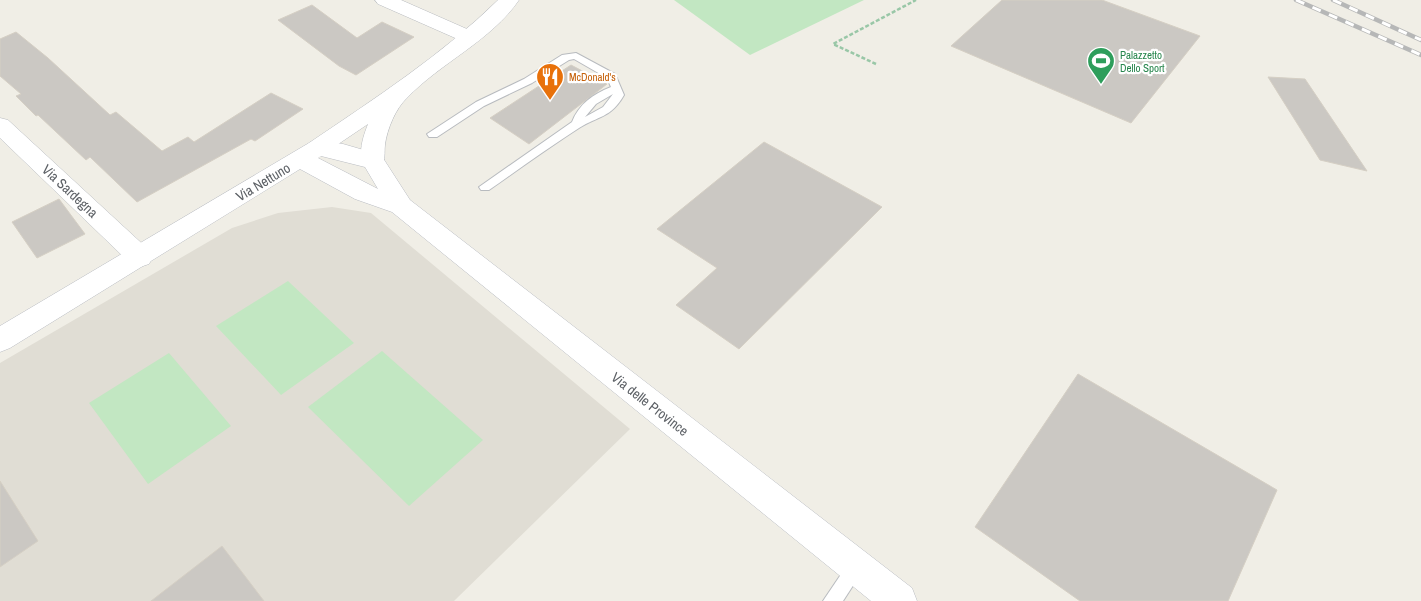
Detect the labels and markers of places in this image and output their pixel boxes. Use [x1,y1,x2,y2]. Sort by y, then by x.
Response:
sports icon: Palazzetto Dello Sport [1086,46,1116,85]
place label: Palazzetto Dello Sport [1120,48,1165,75]
restaurant icon: McDonald's [535,62,565,101]
place label: McDonald's [569,70,616,84]

